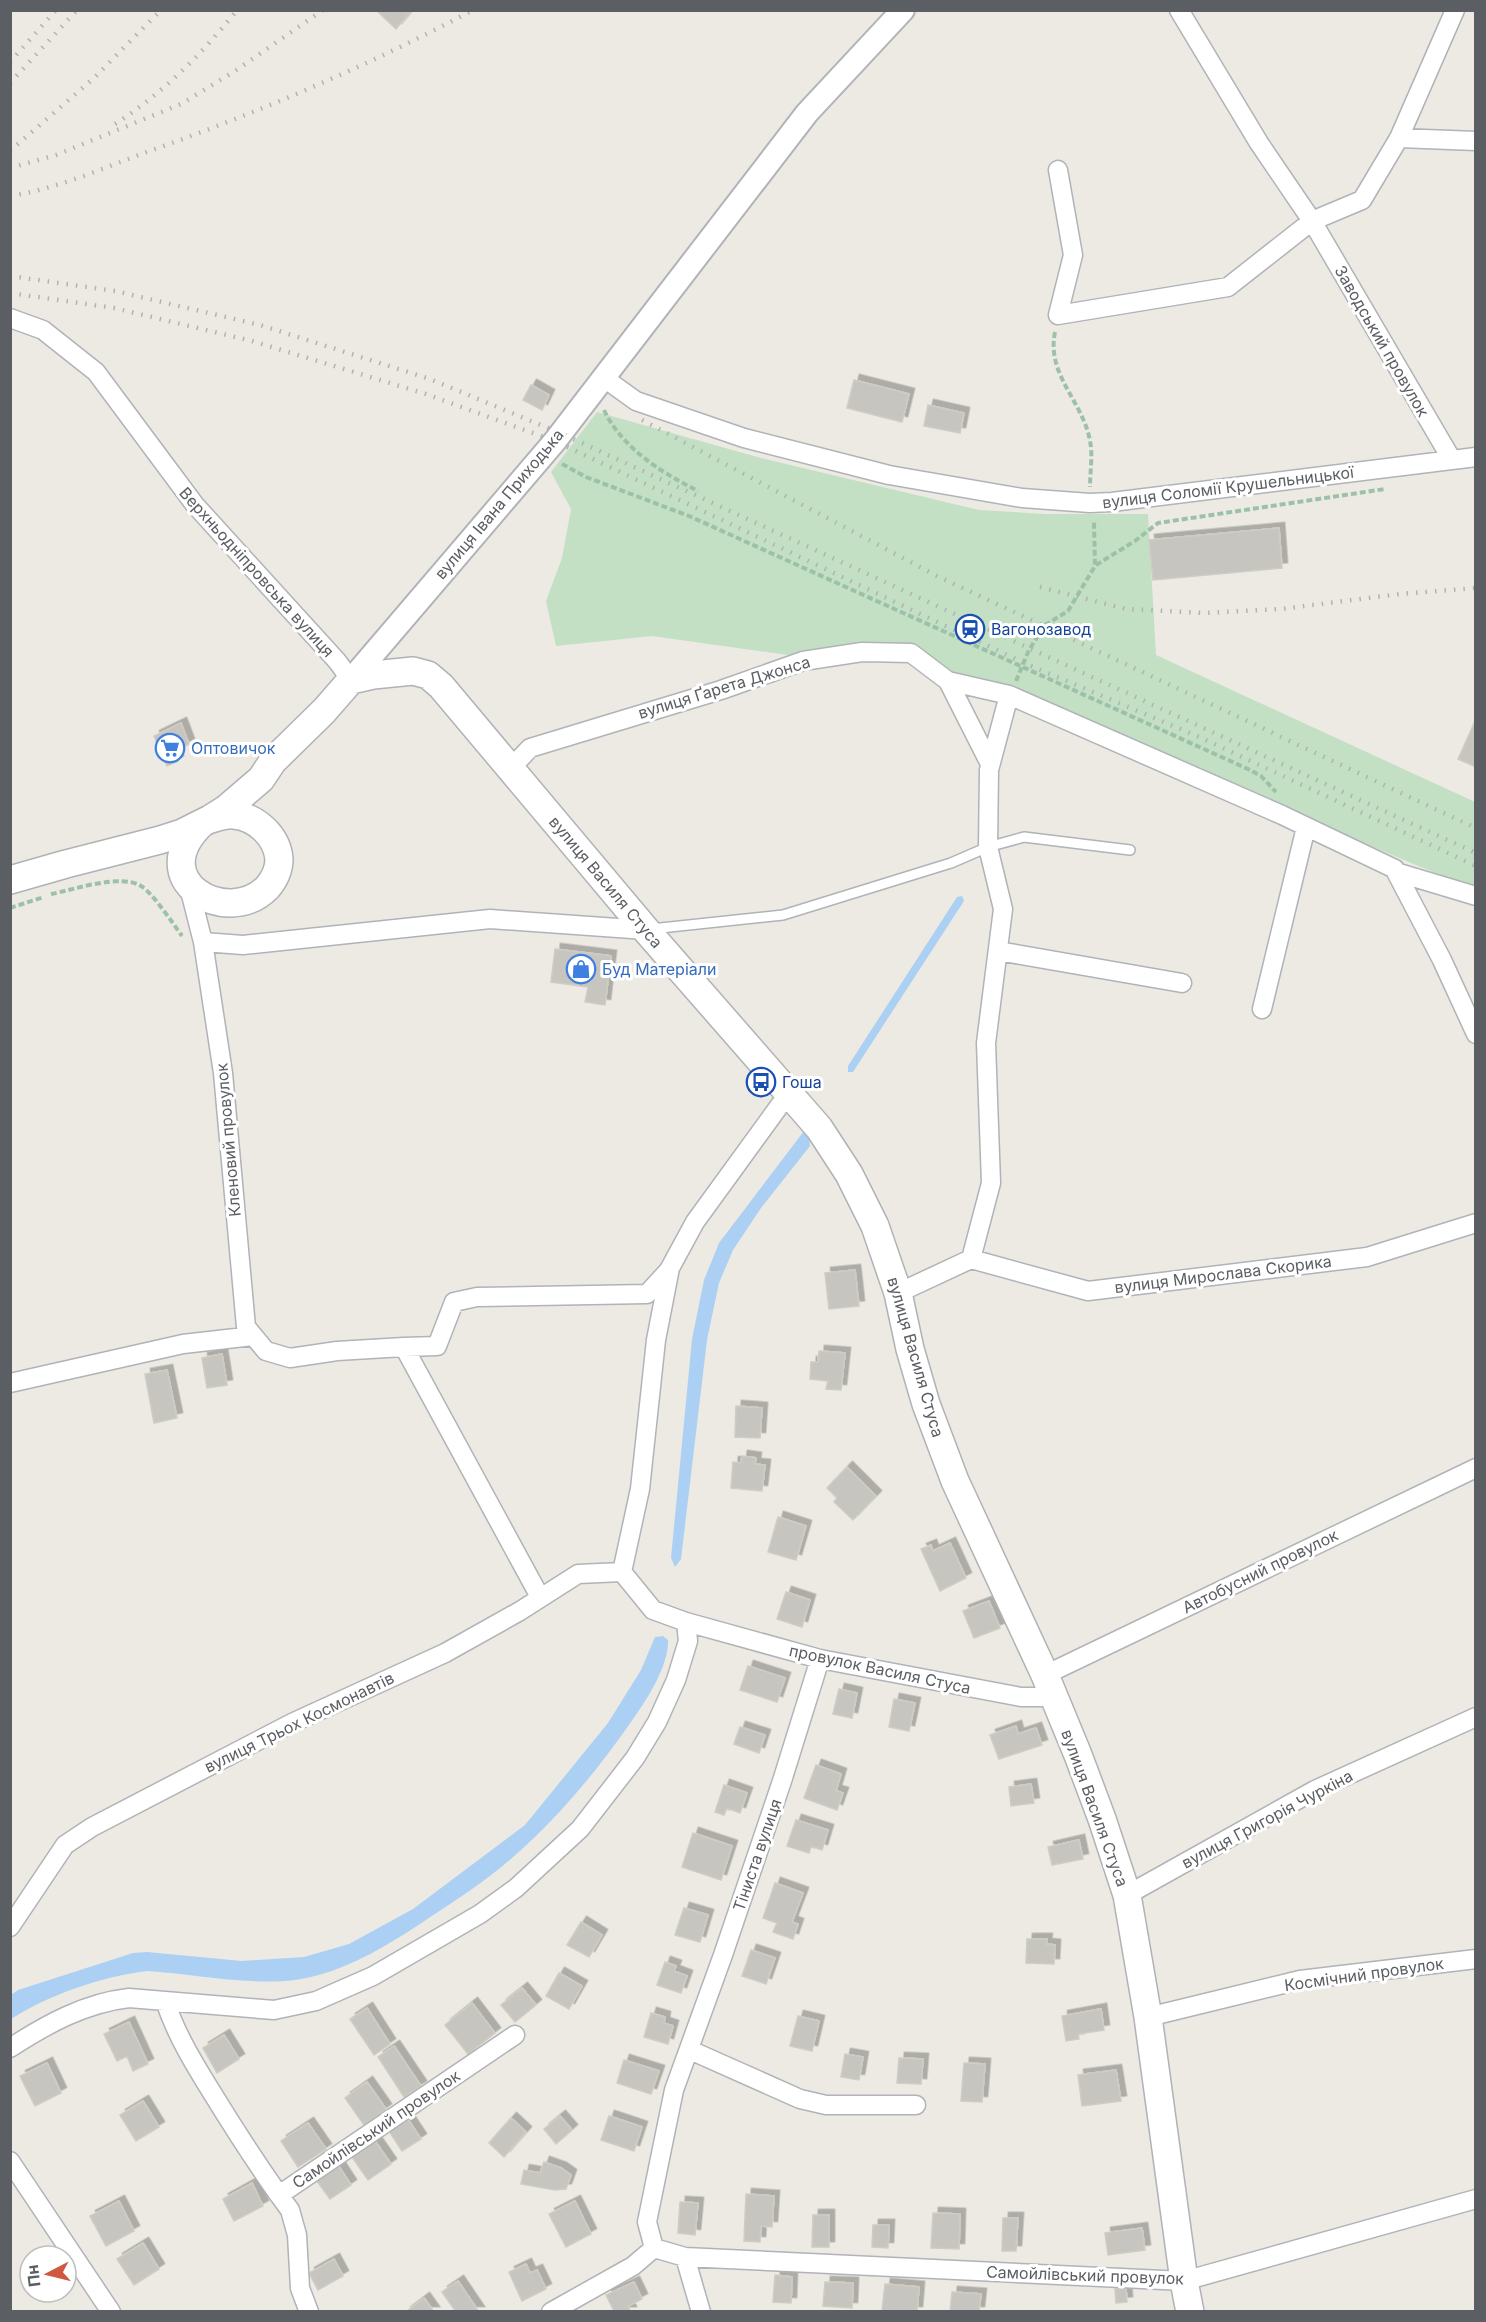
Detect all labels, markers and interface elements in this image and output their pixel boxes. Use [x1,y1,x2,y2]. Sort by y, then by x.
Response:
street label: Заводський провулок [1331,262,1434,420]
street label: вулиця Івана Приходька [430,425,568,583]
street label: вулиця Соломії Крушельницької [1101,462,1356,512]
street label: Верхньодніпровська вулиця [175,483,339,661]
station icon: Вагонозавод [954,613,986,645]
place label: Вагонозавод [991,619,1091,639]
street label: вулиця Ґарета Джонса [635,651,813,723]
supermarket icon: Оптовичок [154,732,186,764]
place label: Оптовичок [191,738,276,758]
street label: вулиця Василя Стуса [545,812,667,952]
shop icon: Буд Матерiали [565,953,597,985]
place label: Буд Матерiали [602,959,716,979]
street label: Кленовий провулок [211,1062,245,1218]
bus stop icon: Гоша [745,1066,777,1098]
place label: Гоша [782,1072,822,1092]
street label: вулиця Мирослава Скорика [1113,1251,1333,1297]
street label: вулиця Василя Стуса [884,1275,948,1439]
street label: Автобусний провулок [1179,1524,1341,1617]
street label: провулок Василя Стуса [787,1640,973,1698]
street label: вулиця Трьох Космонавтів [201,1667,397,1777]
street label: вулиця Василя Стуса [1057,1727,1133,1889]
street label: вулиця Григорія Чуркіна [1178,1765,1356,1873]
street label: Тіниста вулиця [728,1796,786,1914]
street label: Космічний провулок [1283,1953,1445,1995]
street label: Самойлівський провулок [288,2065,464,2193]
north arrow [18,2244,78,2304]
street label: Самойлівський провулок [986,2262,1185,2288]
text: Пн [22,2264,44,2288]

